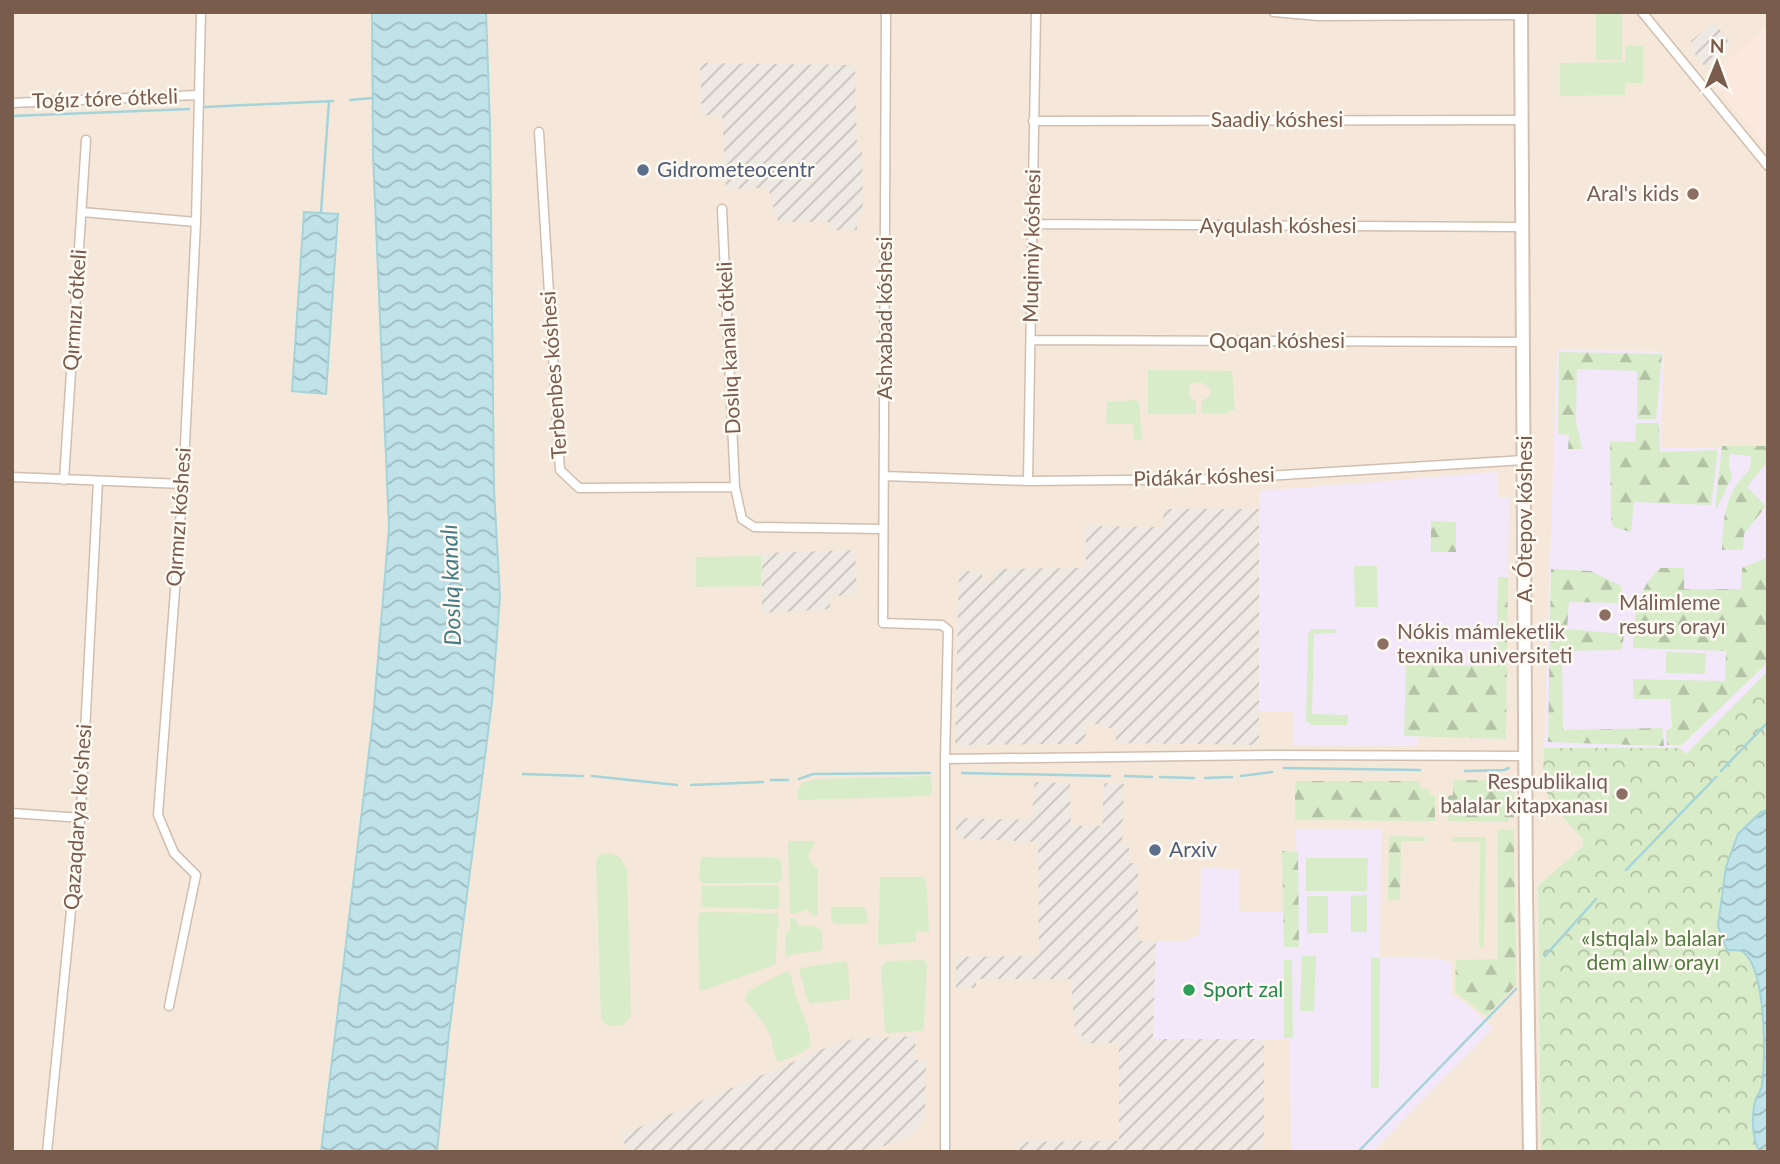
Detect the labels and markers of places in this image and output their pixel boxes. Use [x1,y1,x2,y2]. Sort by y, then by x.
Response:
place label: Gidrometeocentr [657,156,815,181]
marker: Gidrometeocentr [635,162,651,178]
place label: Aral's kids [1587,180,1679,205]
marker: Aral's kids [1685,186,1701,202]
place label: Málimleme resurs orayı [1619,589,1726,638]
marker: Málimleme resurs orayı [1597,607,1613,623]
place label: Nókis mámleketlik texnika universiteti [1397,618,1572,667]
marker: Nókis mámleketlik texnika universiteti [1375,636,1391,652]
place label: Respublikalıq balalar kitapxanası [1440,768,1608,817]
marker: Respublikalıq balalar kitapxanası [1614,786,1630,802]
place label: Arxiv [1169,836,1217,861]
marker: Arxiv [1147,842,1163,858]
place label: Sport zal [1203,976,1283,1001]
marker: Sport zal [1181,982,1197,998]

